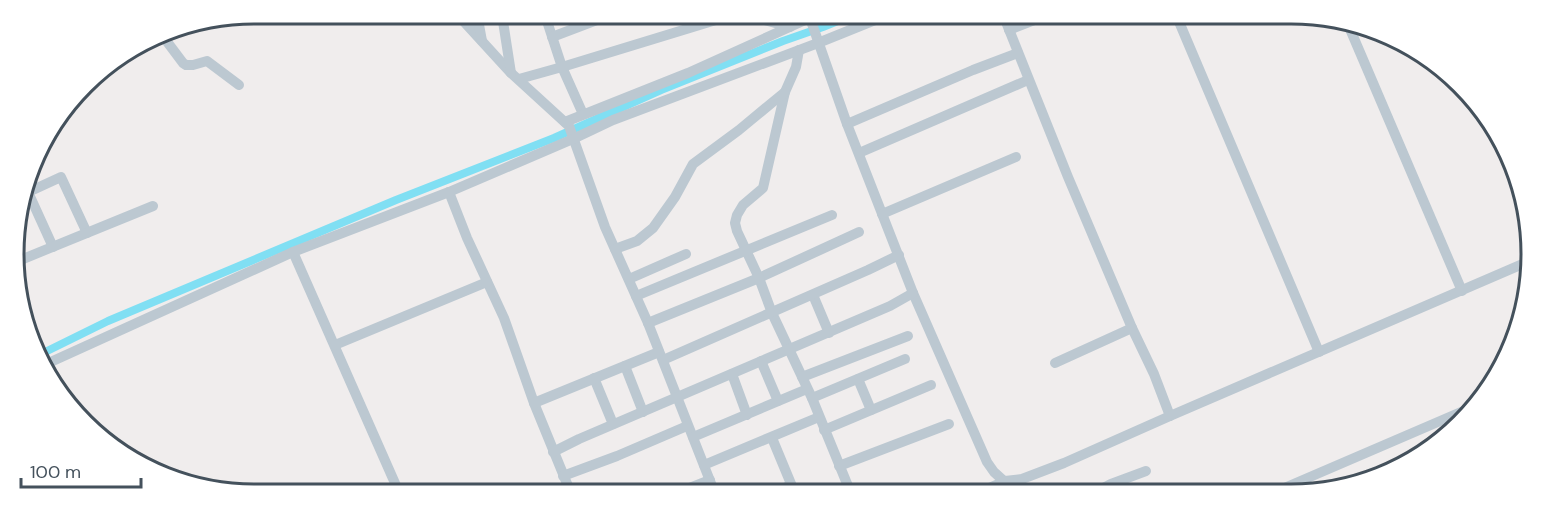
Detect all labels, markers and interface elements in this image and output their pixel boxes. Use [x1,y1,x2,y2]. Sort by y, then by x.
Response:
scale bar [21,451,141,489]
text: 100 m [30,460,81,484]

